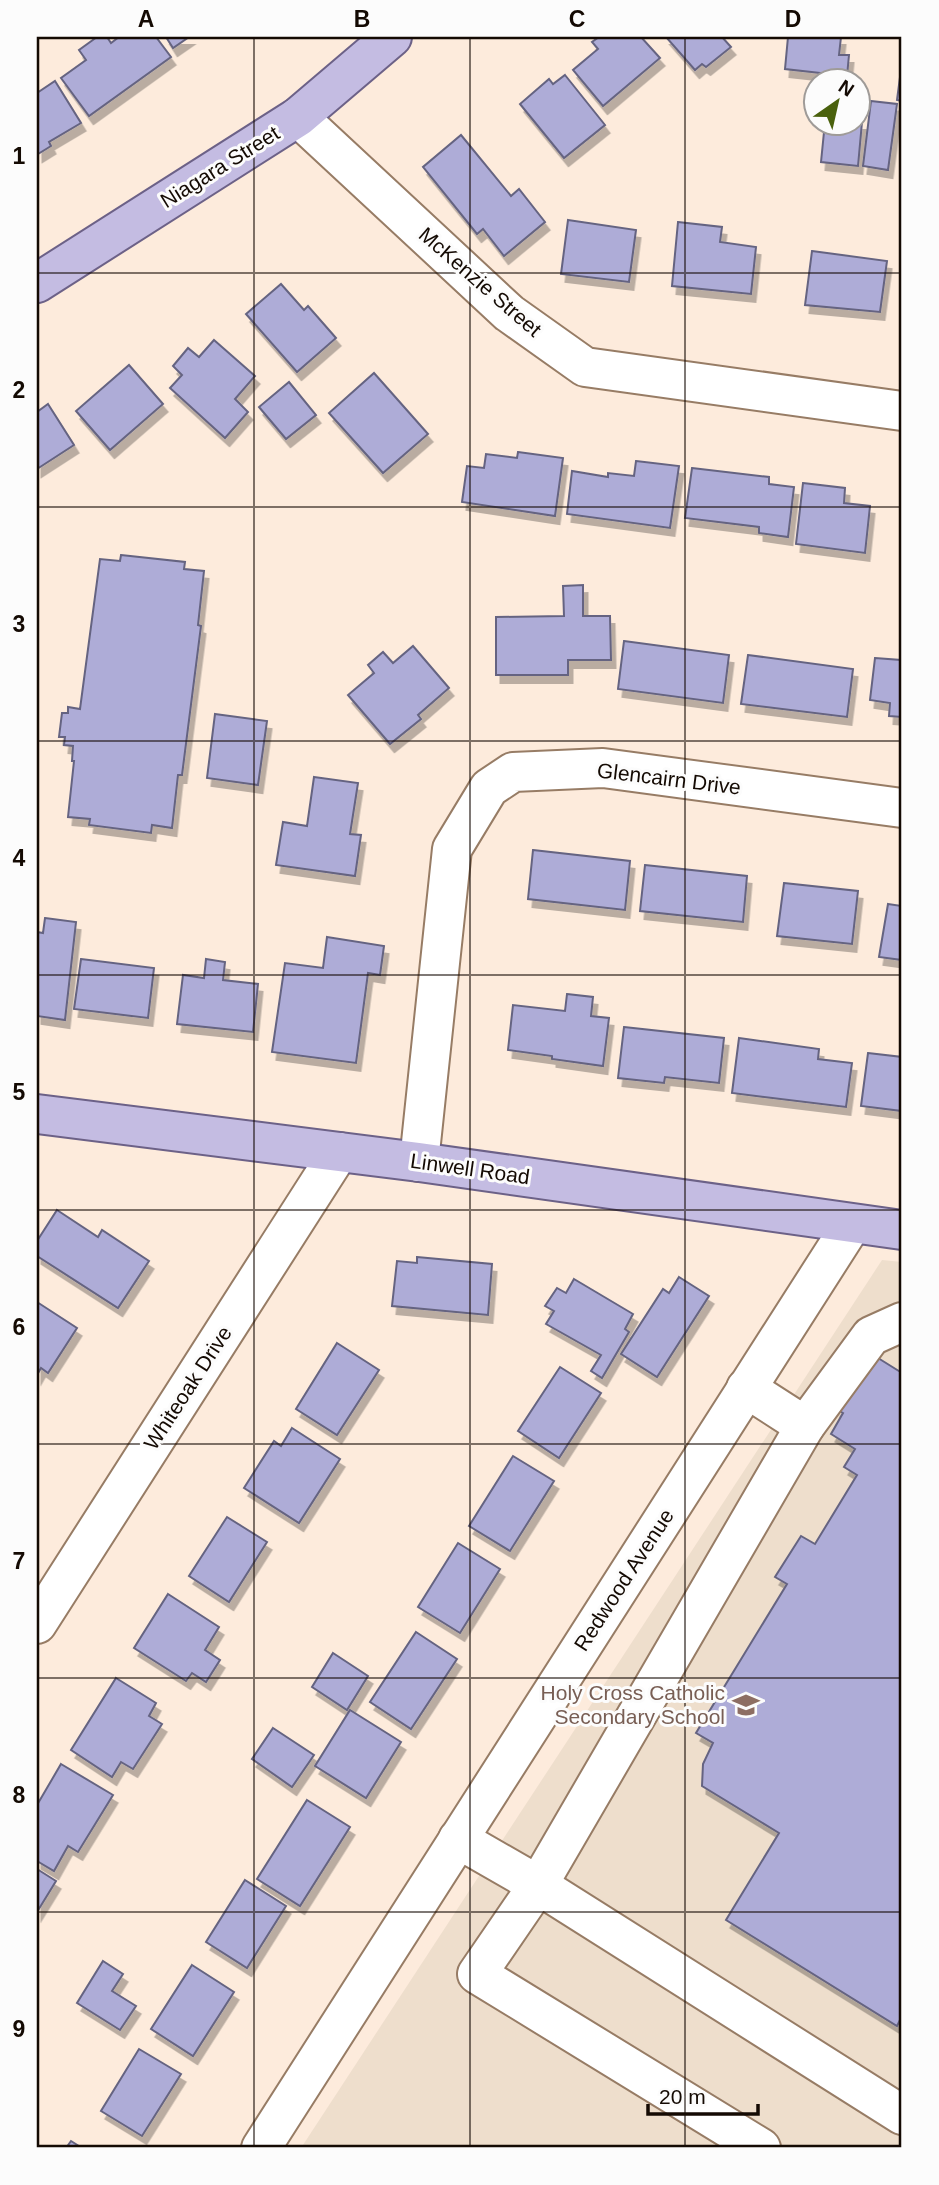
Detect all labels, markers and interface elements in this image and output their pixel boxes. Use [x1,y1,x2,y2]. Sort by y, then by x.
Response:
text: A [138,6,154,32]
text: B [354,6,370,32]
text: C [569,6,585,32]
text: D [785,6,801,32]
north arrow [802,66,872,136]
text: N [835,76,858,101]
street label: Niagara Street [156,121,283,212]
text: 1 [13,143,26,169]
street label: McKenzie Street [415,222,546,341]
text: 2 [13,377,25,403]
text: 3 [13,611,25,637]
street label: Glencairn Drive [596,758,742,799]
text: 4 [13,845,26,871]
text: 5 [13,1079,26,1105]
street label: Linwell Road [409,1149,531,1188]
text: 6 [13,1314,25,1340]
street label: Whiteoak Drive [139,1322,236,1454]
street label: Redwood Avenue [569,1505,678,1655]
text: 7 [13,1548,25,1574]
place label: Holy Cross Catholic Secondary School [541,1681,725,1728]
school or university icon: Holy Cross Catholic Secondary School [731,1690,761,1720]
text: 8 [13,1782,26,1808]
text: 9 [13,2016,25,2042]
scale bar [648,2073,759,2117]
text: 20 m [659,2085,706,2108]

